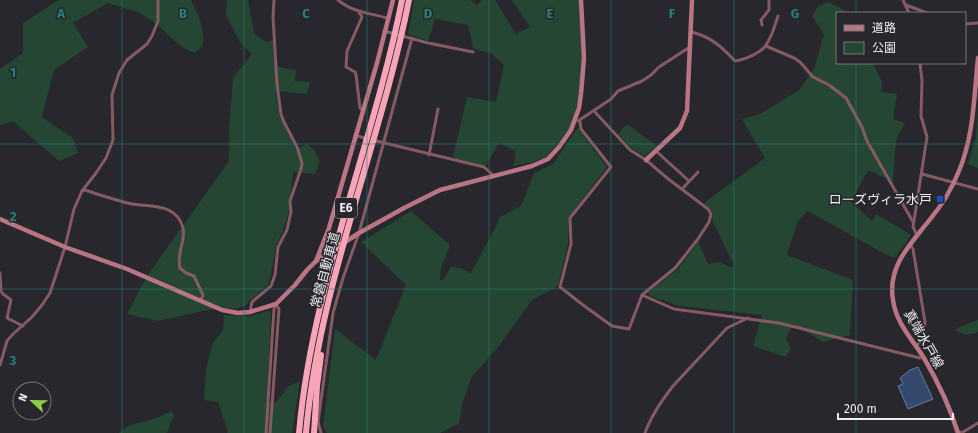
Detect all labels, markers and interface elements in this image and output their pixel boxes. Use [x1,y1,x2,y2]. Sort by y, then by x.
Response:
text: A [56,6,65,21]
text: B [179,6,187,21]
text: C [302,6,310,21]
text: D [424,6,433,21]
text: E [547,6,554,21]
text: F [669,6,676,21]
text: G [791,6,799,21]
legend [836,12,966,64]
text: 道路 [872,21,896,35]
text: 公園 [872,41,896,55]
text: 1 [10,65,16,80]
place label: ローズヴィラ水戸 [829,192,932,207]
marker: ローズヴィラ水戸 [935,194,945,204]
road number: E6 [335,198,357,218]
text: 2 [10,209,17,224]
street label: 常磐自動車道 [308,230,342,310]
street label: 真端水戸線 [901,307,947,371]
text: 3 [9,353,17,368]
north arrow [12,381,52,421]
text: N [16,392,31,403]
scale bar [838,395,953,421]
text: 200 m [844,402,877,416]

